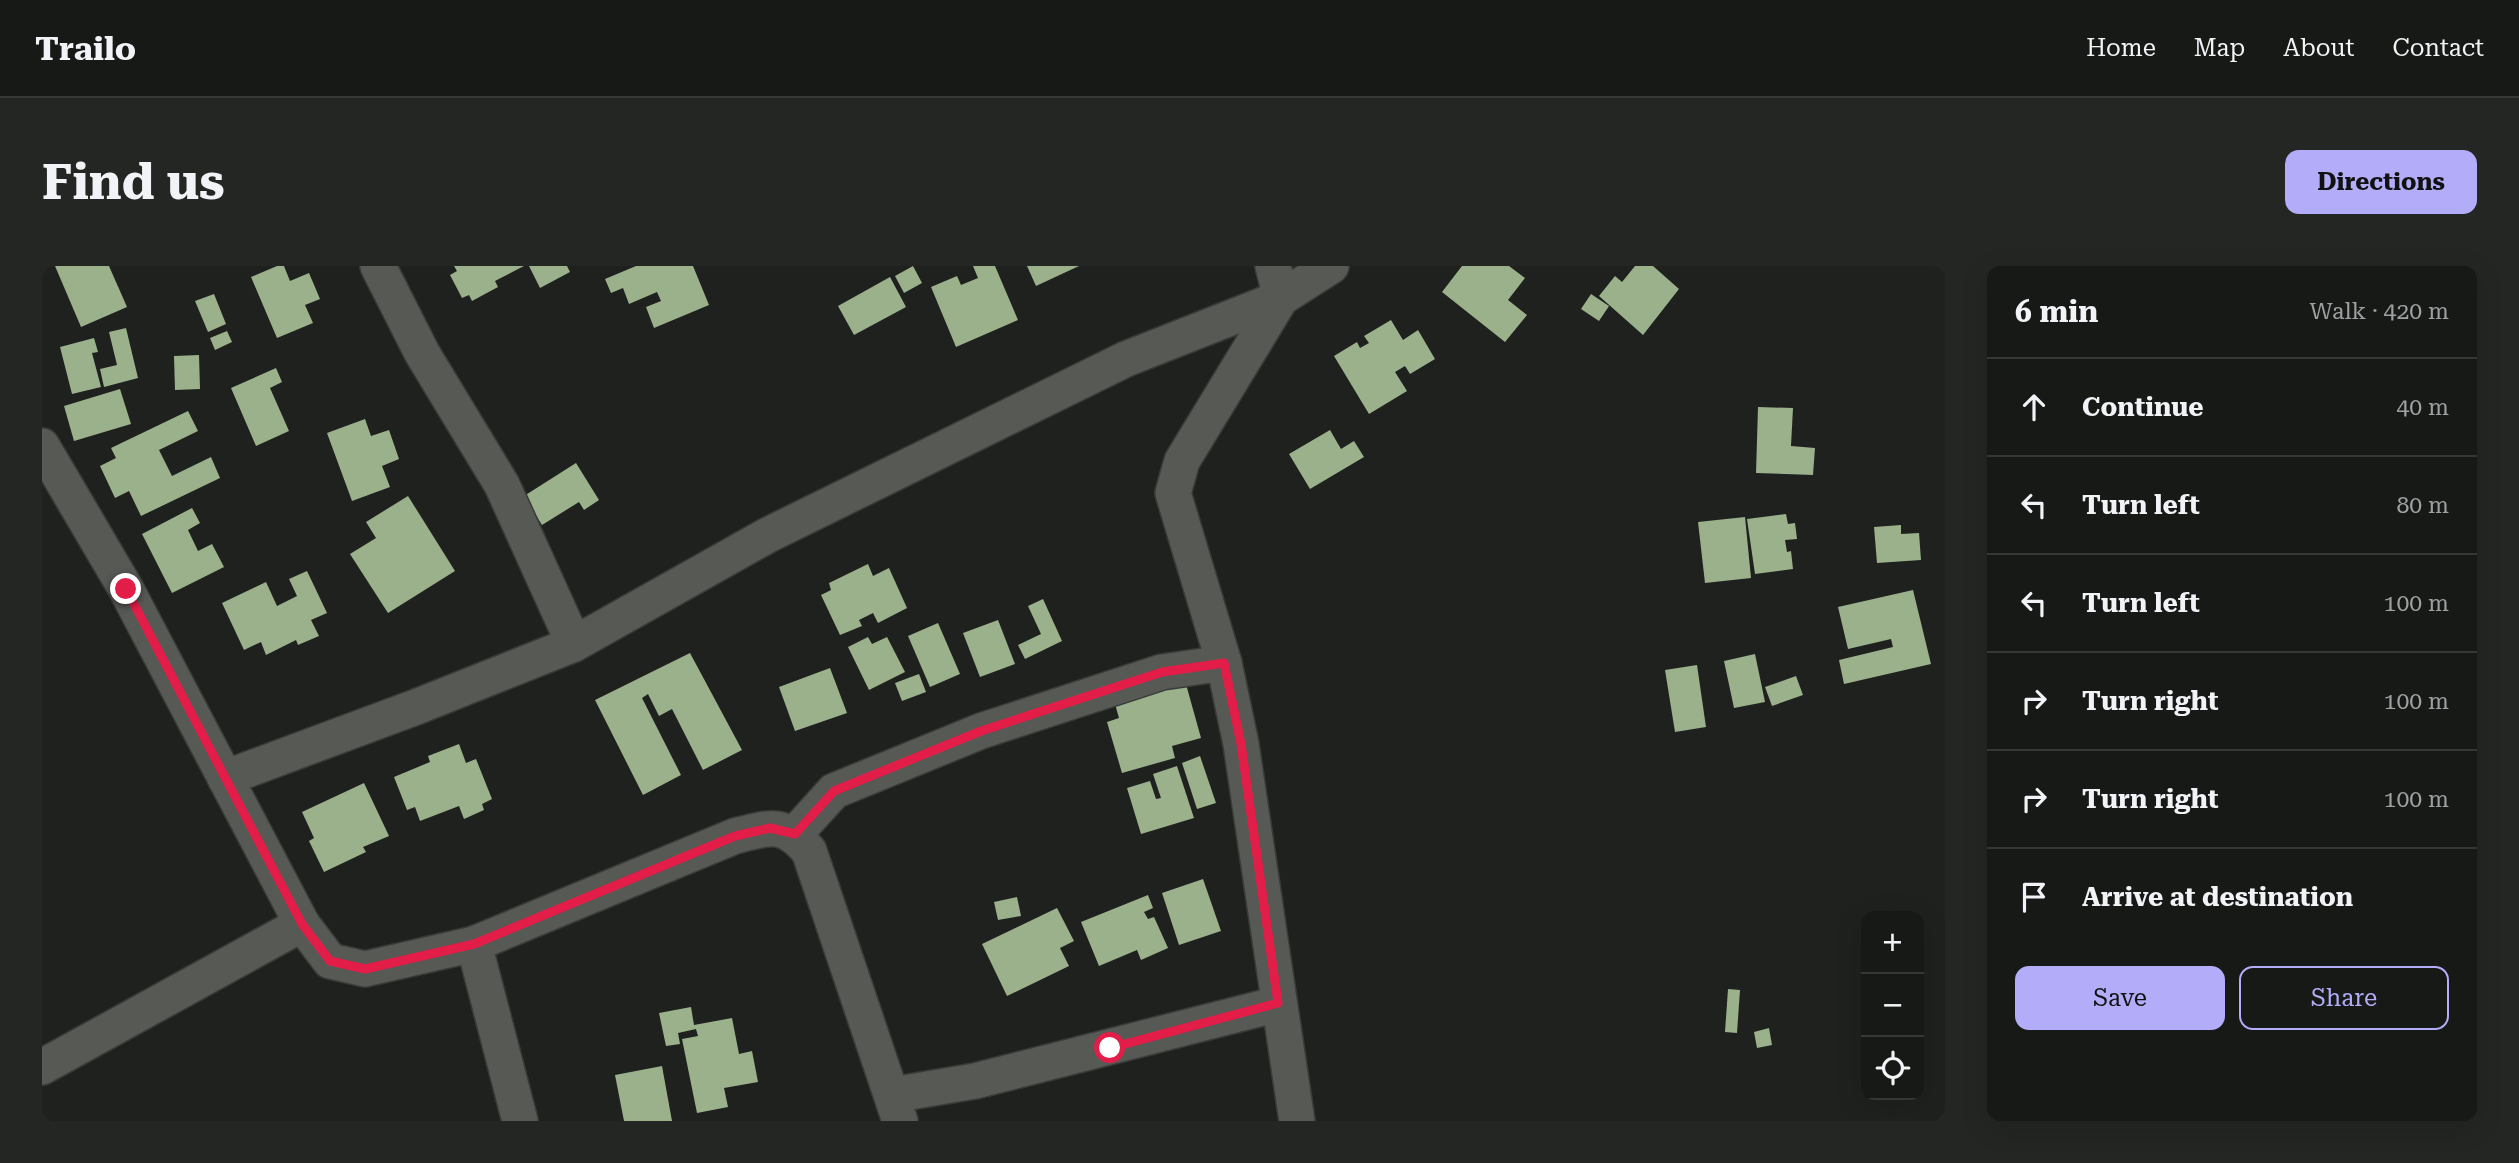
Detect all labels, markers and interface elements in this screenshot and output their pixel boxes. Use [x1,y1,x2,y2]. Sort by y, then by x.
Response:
text: Trailo [35,29,136,68]
text: Home [2086,34,2156,62]
text: Map [2194,34,2245,62]
text: About [2283,34,2354,62]
text: Contact [2392,34,2484,62]
button: Directions [2285,150,2477,214]
text: Find us [42,154,225,211]
text: 6 min [2015,294,2098,329]
text: Walk · 420 m [2310,298,2449,325]
icon: ahead [2015,388,2053,426]
text: Continue [2082,392,2204,422]
text: 40 m [2396,394,2449,421]
icon: left [2015,486,2053,524]
text: Turn left [2082,490,2200,520]
text: 80 m [2396,492,2449,519]
route end [110,573,141,604]
icon: left [2015,584,2053,622]
text: Turn left [2082,588,2200,618]
text: 100 m [2384,590,2449,617]
icon: right [2015,682,2053,720]
text: Turn right [2082,686,2218,716]
text: 100 m [2384,688,2449,715]
icon: right [2015,780,2053,818]
text: Turn right [2082,784,2218,814]
text: 100 m [2384,786,2449,813]
icon: arrive [2015,878,2053,916]
text: Arrive at destination [2082,882,2353,912]
map controls [1861,911,1924,1100]
button: + [1861,911,1924,974]
button: Save [2015,966,2225,1030]
button: Share [2239,966,2449,1030]
button: − [1861,974,1924,1037]
route start [1094,1032,1125,1063]
button: locate [1861,1037,1924,1100]

